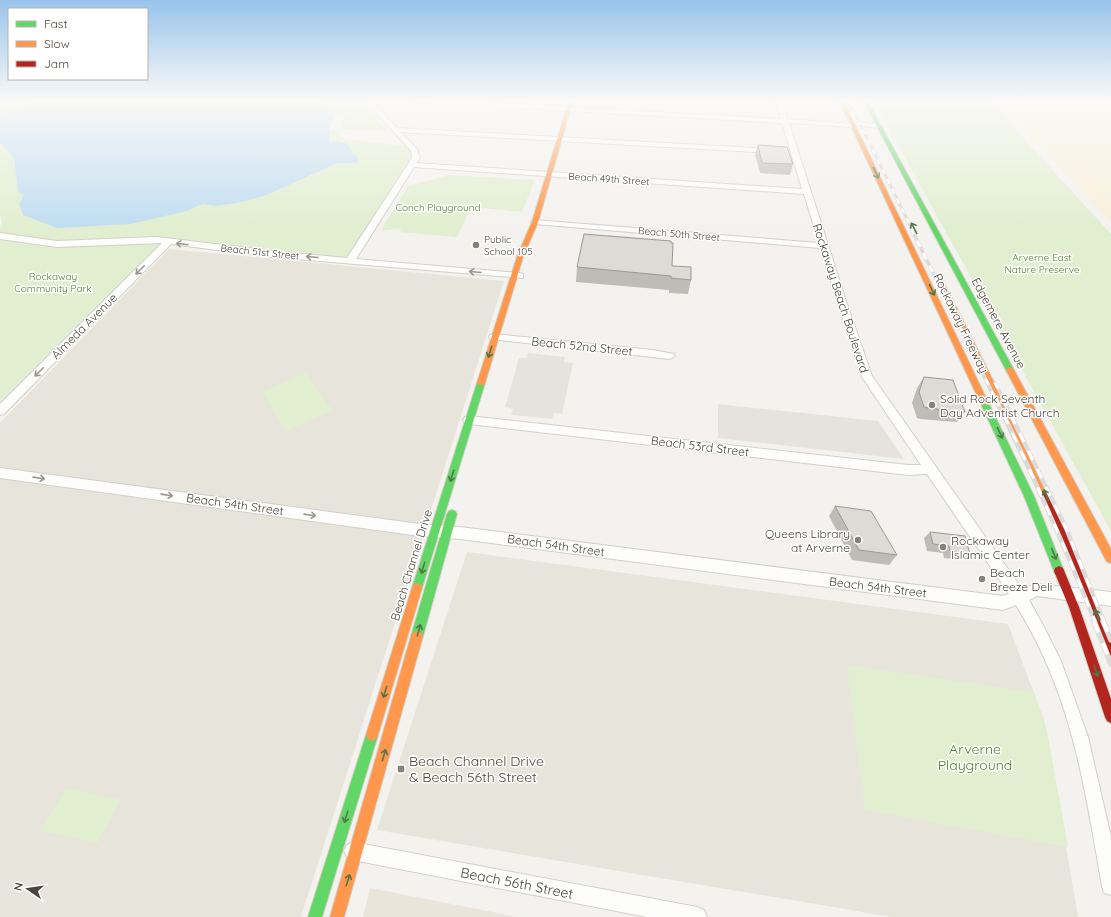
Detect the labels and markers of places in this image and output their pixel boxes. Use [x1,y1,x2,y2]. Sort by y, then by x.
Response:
place label: Public School 105 [484,233,533,258]
marker: Public School 105 [471,240,481,250]
place label: Solid Rock Seventh Day Adventist Church [940,391,1060,420]
marker: Solid Rock Seventh Day Adventist Church [927,400,937,410]
place label: Queens Library at Arverne [765,526,850,555]
place label: Rockaway Islamic Center [951,533,1030,562]
marker: Queens Library at Arverne [853,535,863,545]
marker: Rockaway Islamic Center [938,542,948,552]
place label: Beach Breeze Deli [990,565,1052,594]
marker: Beach Breeze Deli [977,574,987,584]
place label: Beach Channel Drive & Beach 56th Street [409,752,544,786]
marker: Beach Channel Drive & Beach 56th Street [396,764,406,774]

